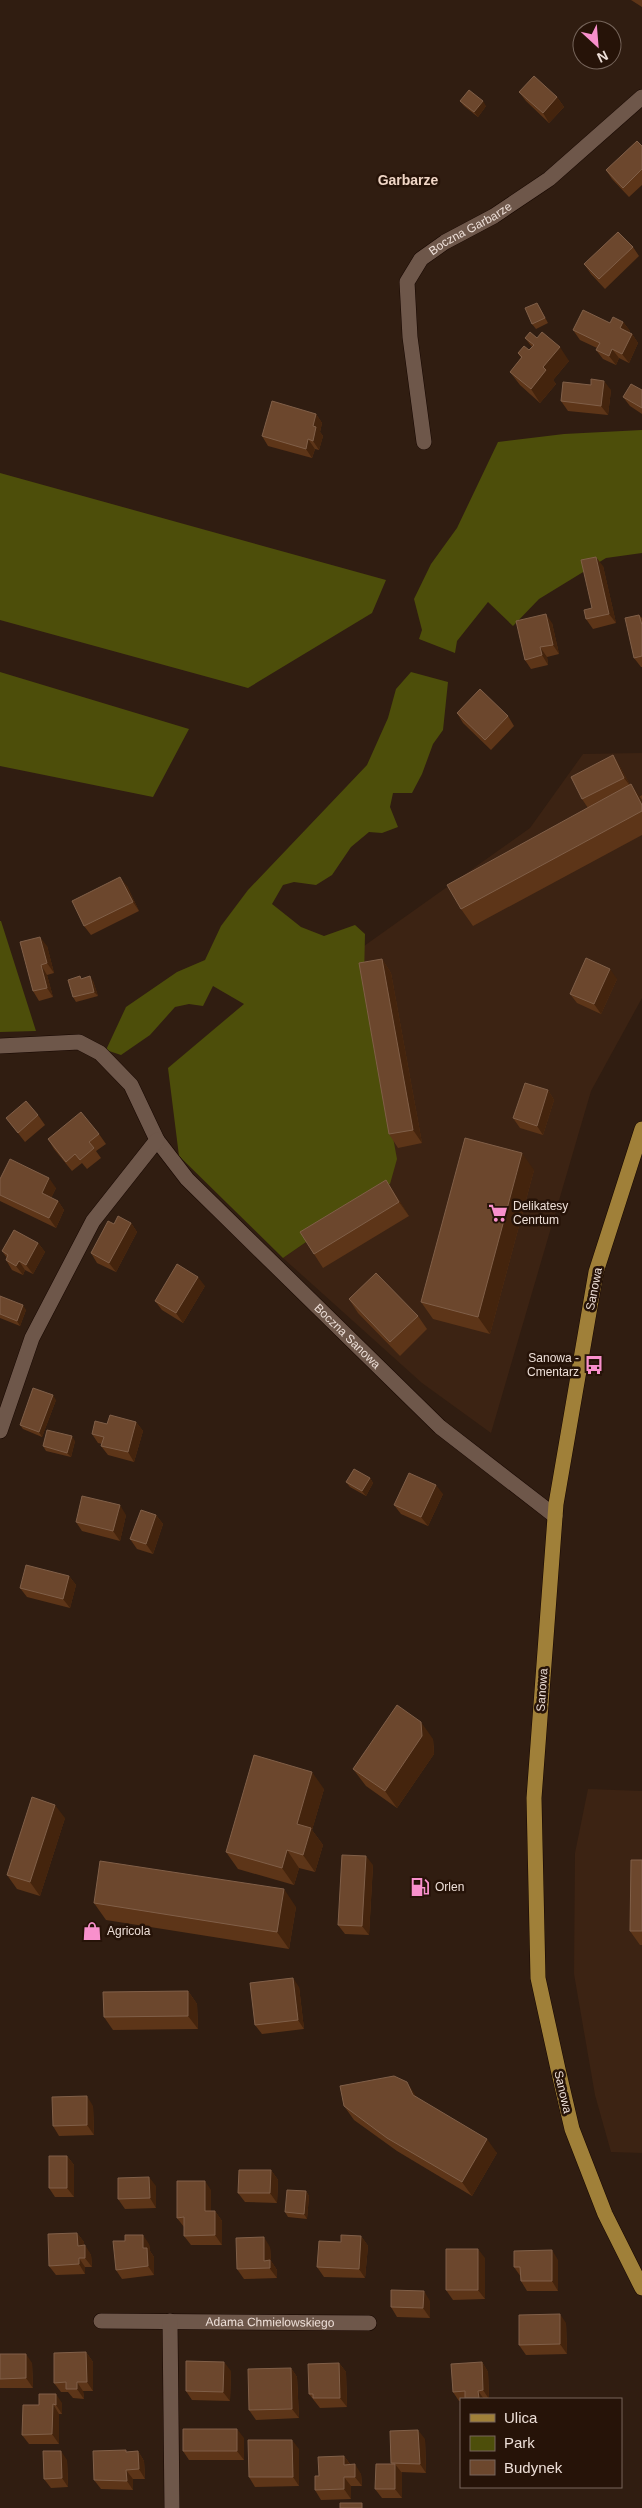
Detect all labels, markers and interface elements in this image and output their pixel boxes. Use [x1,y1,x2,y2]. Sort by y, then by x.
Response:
north arrow [572,20,622,70]
text: N [595,47,611,66]
district label: Garbarze [378,172,439,188]
street label: Boczna Garbarze [426,199,515,258]
place label: Delikatesy Cenrtum [513,1199,568,1227]
supermarket icon: Delikatesy Cenrtum [487,1202,509,1224]
street label: Sanowa [583,1266,605,1312]
street label: Boczna Sanowa [311,1301,384,1372]
place label: Sanowa - Cmentarz [527,1351,579,1379]
bus stop icon: Sanowa - Cmentarz [583,1354,605,1376]
street label: Sanowa [534,1668,551,1712]
fuel station icon: Orlen [409,1876,431,1898]
place label: Orlen [435,1880,464,1894]
shop icon: Agricola [81,1920,103,1942]
place label: Agricola [107,1924,151,1938]
street label: Sanowa [551,2069,575,2115]
street label: Adama Chmielowskiego [205,2315,335,2330]
legend [460,2398,622,2488]
text: Ulica [504,2409,538,2426]
text: Park [504,2434,535,2451]
text: Budynek [504,2459,563,2476]

